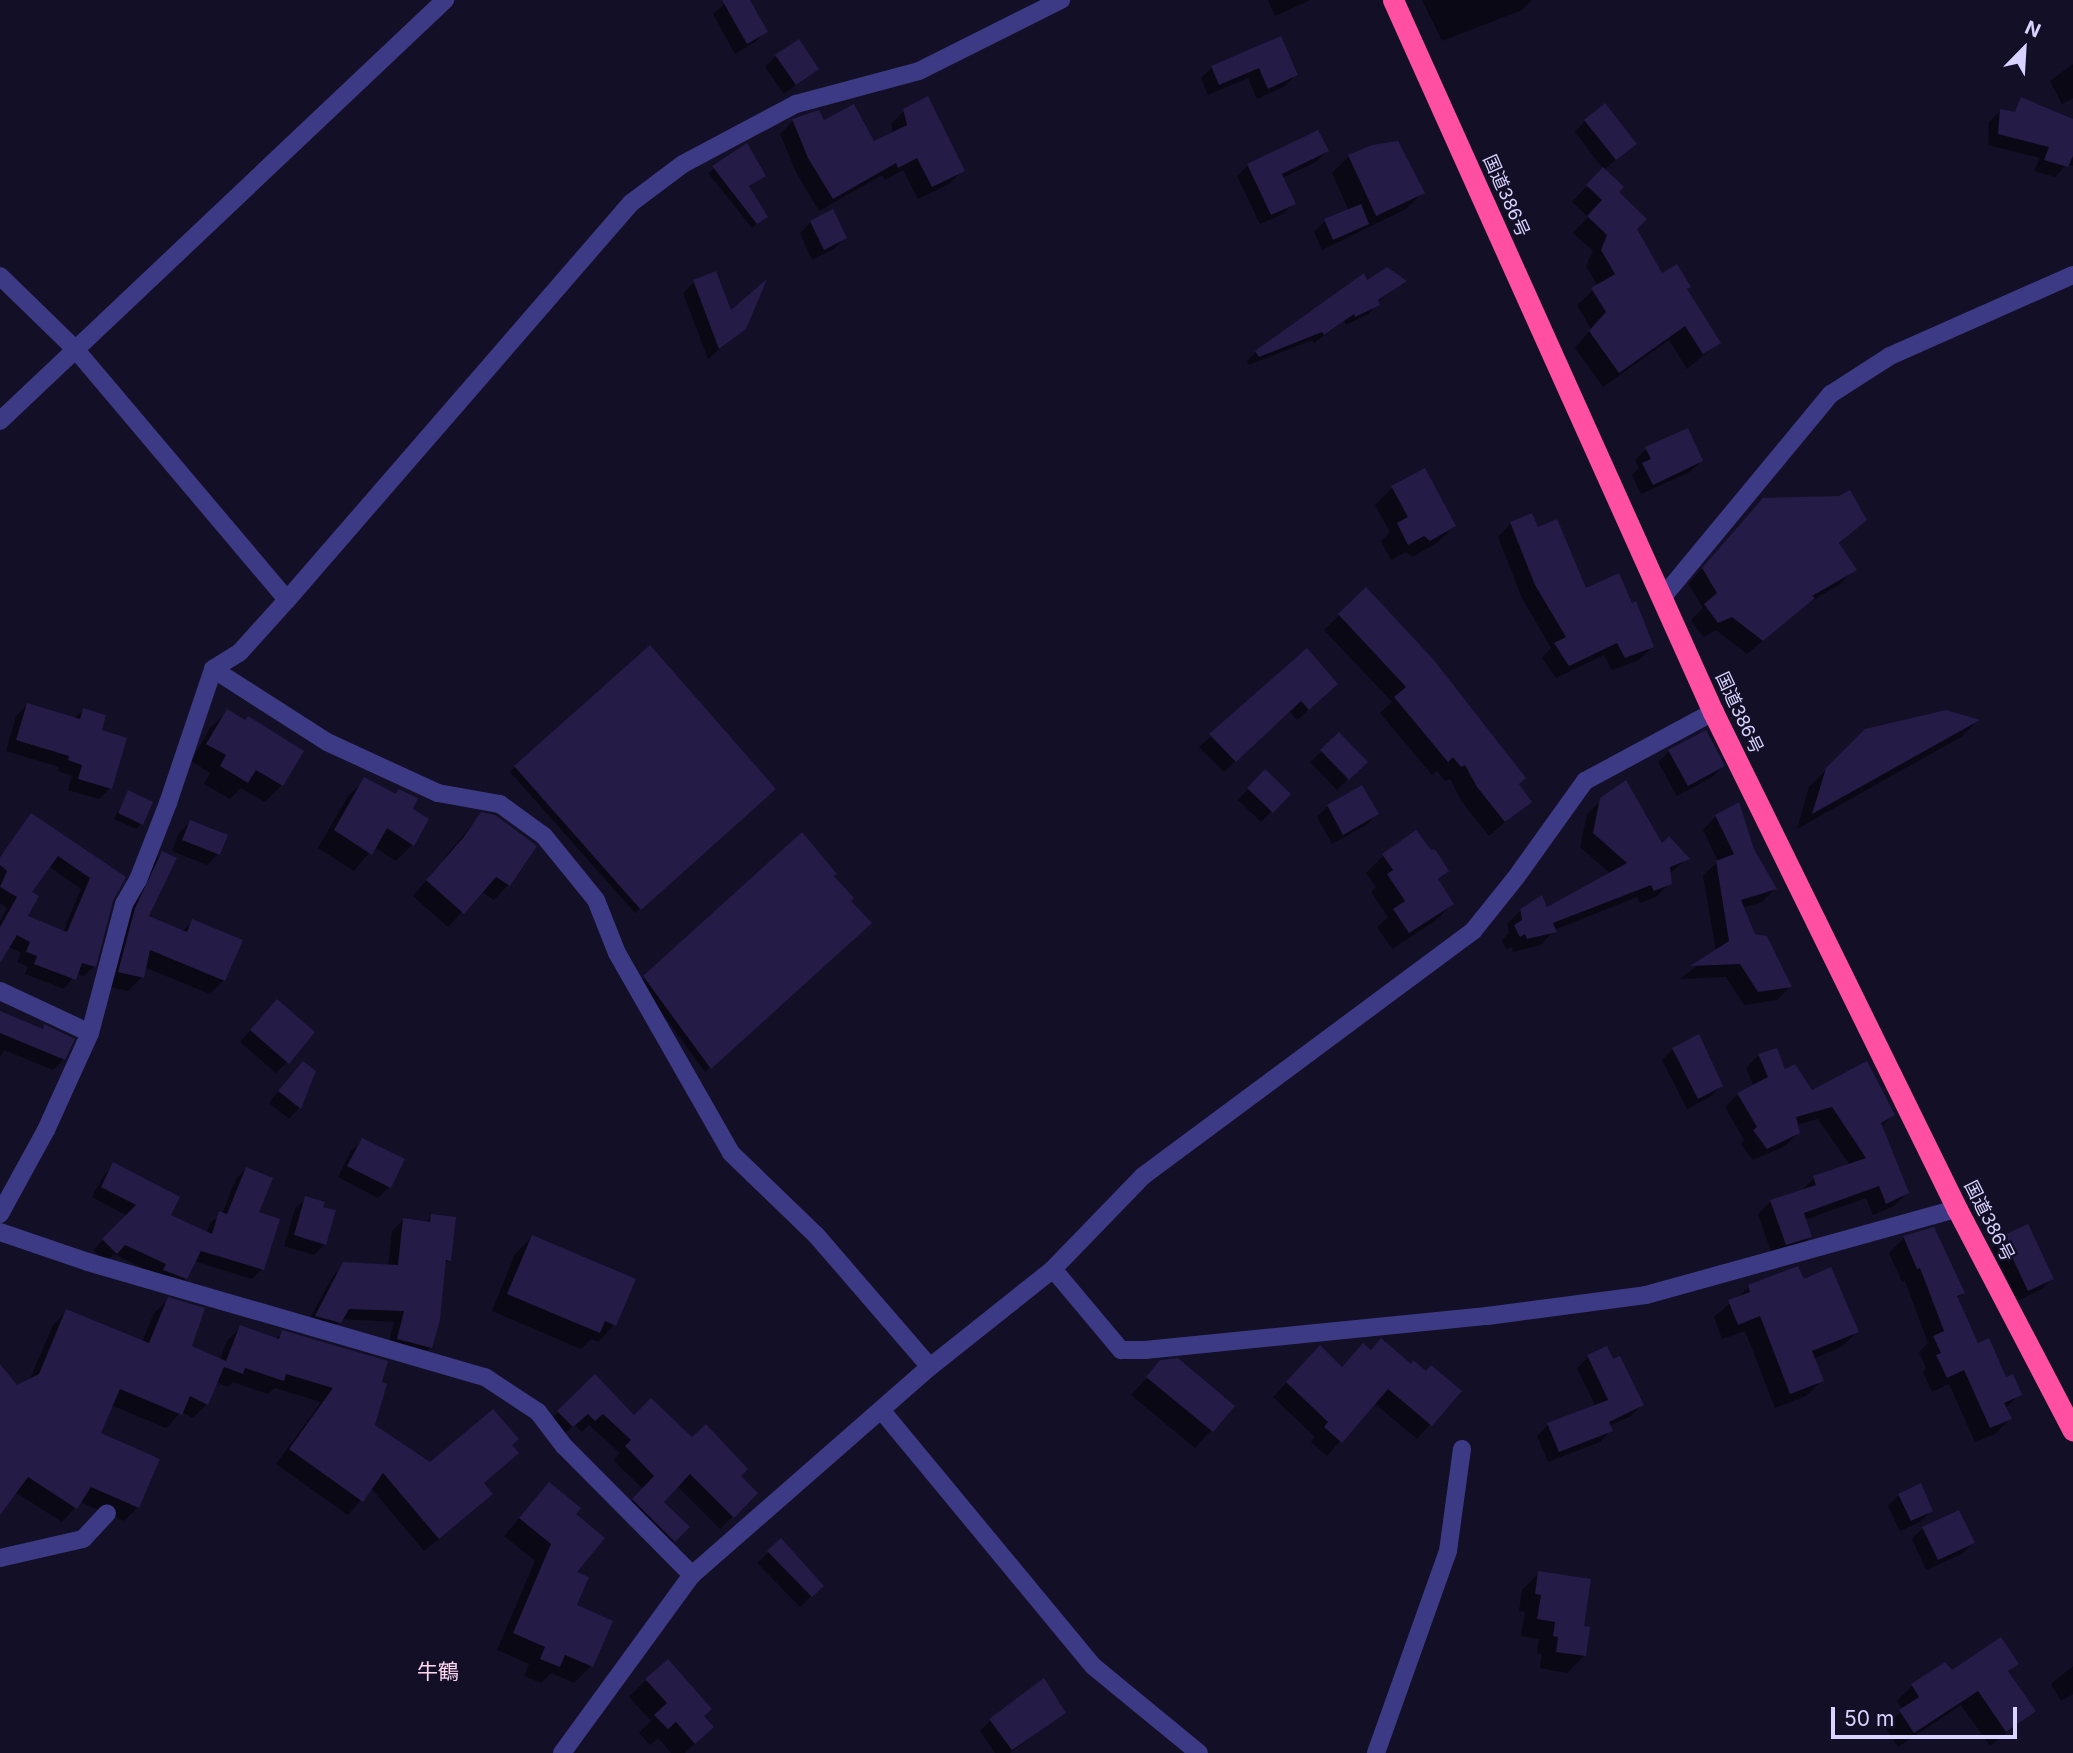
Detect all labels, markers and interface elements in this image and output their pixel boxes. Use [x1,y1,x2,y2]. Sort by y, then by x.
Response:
north arrow [1989,14,2059,84]
text: N [2021,16,2044,43]
street label: 国道386号 [1478,152,1534,240]
street label: 国道386号 [1711,669,1767,757]
street label: 国道386号 [1960,1177,2018,1265]
district label: 牛鶴 [417,1659,459,1685]
scale bar [1835,1694,2021,1738]
text: 50 m [1844,1706,1894,1731]

